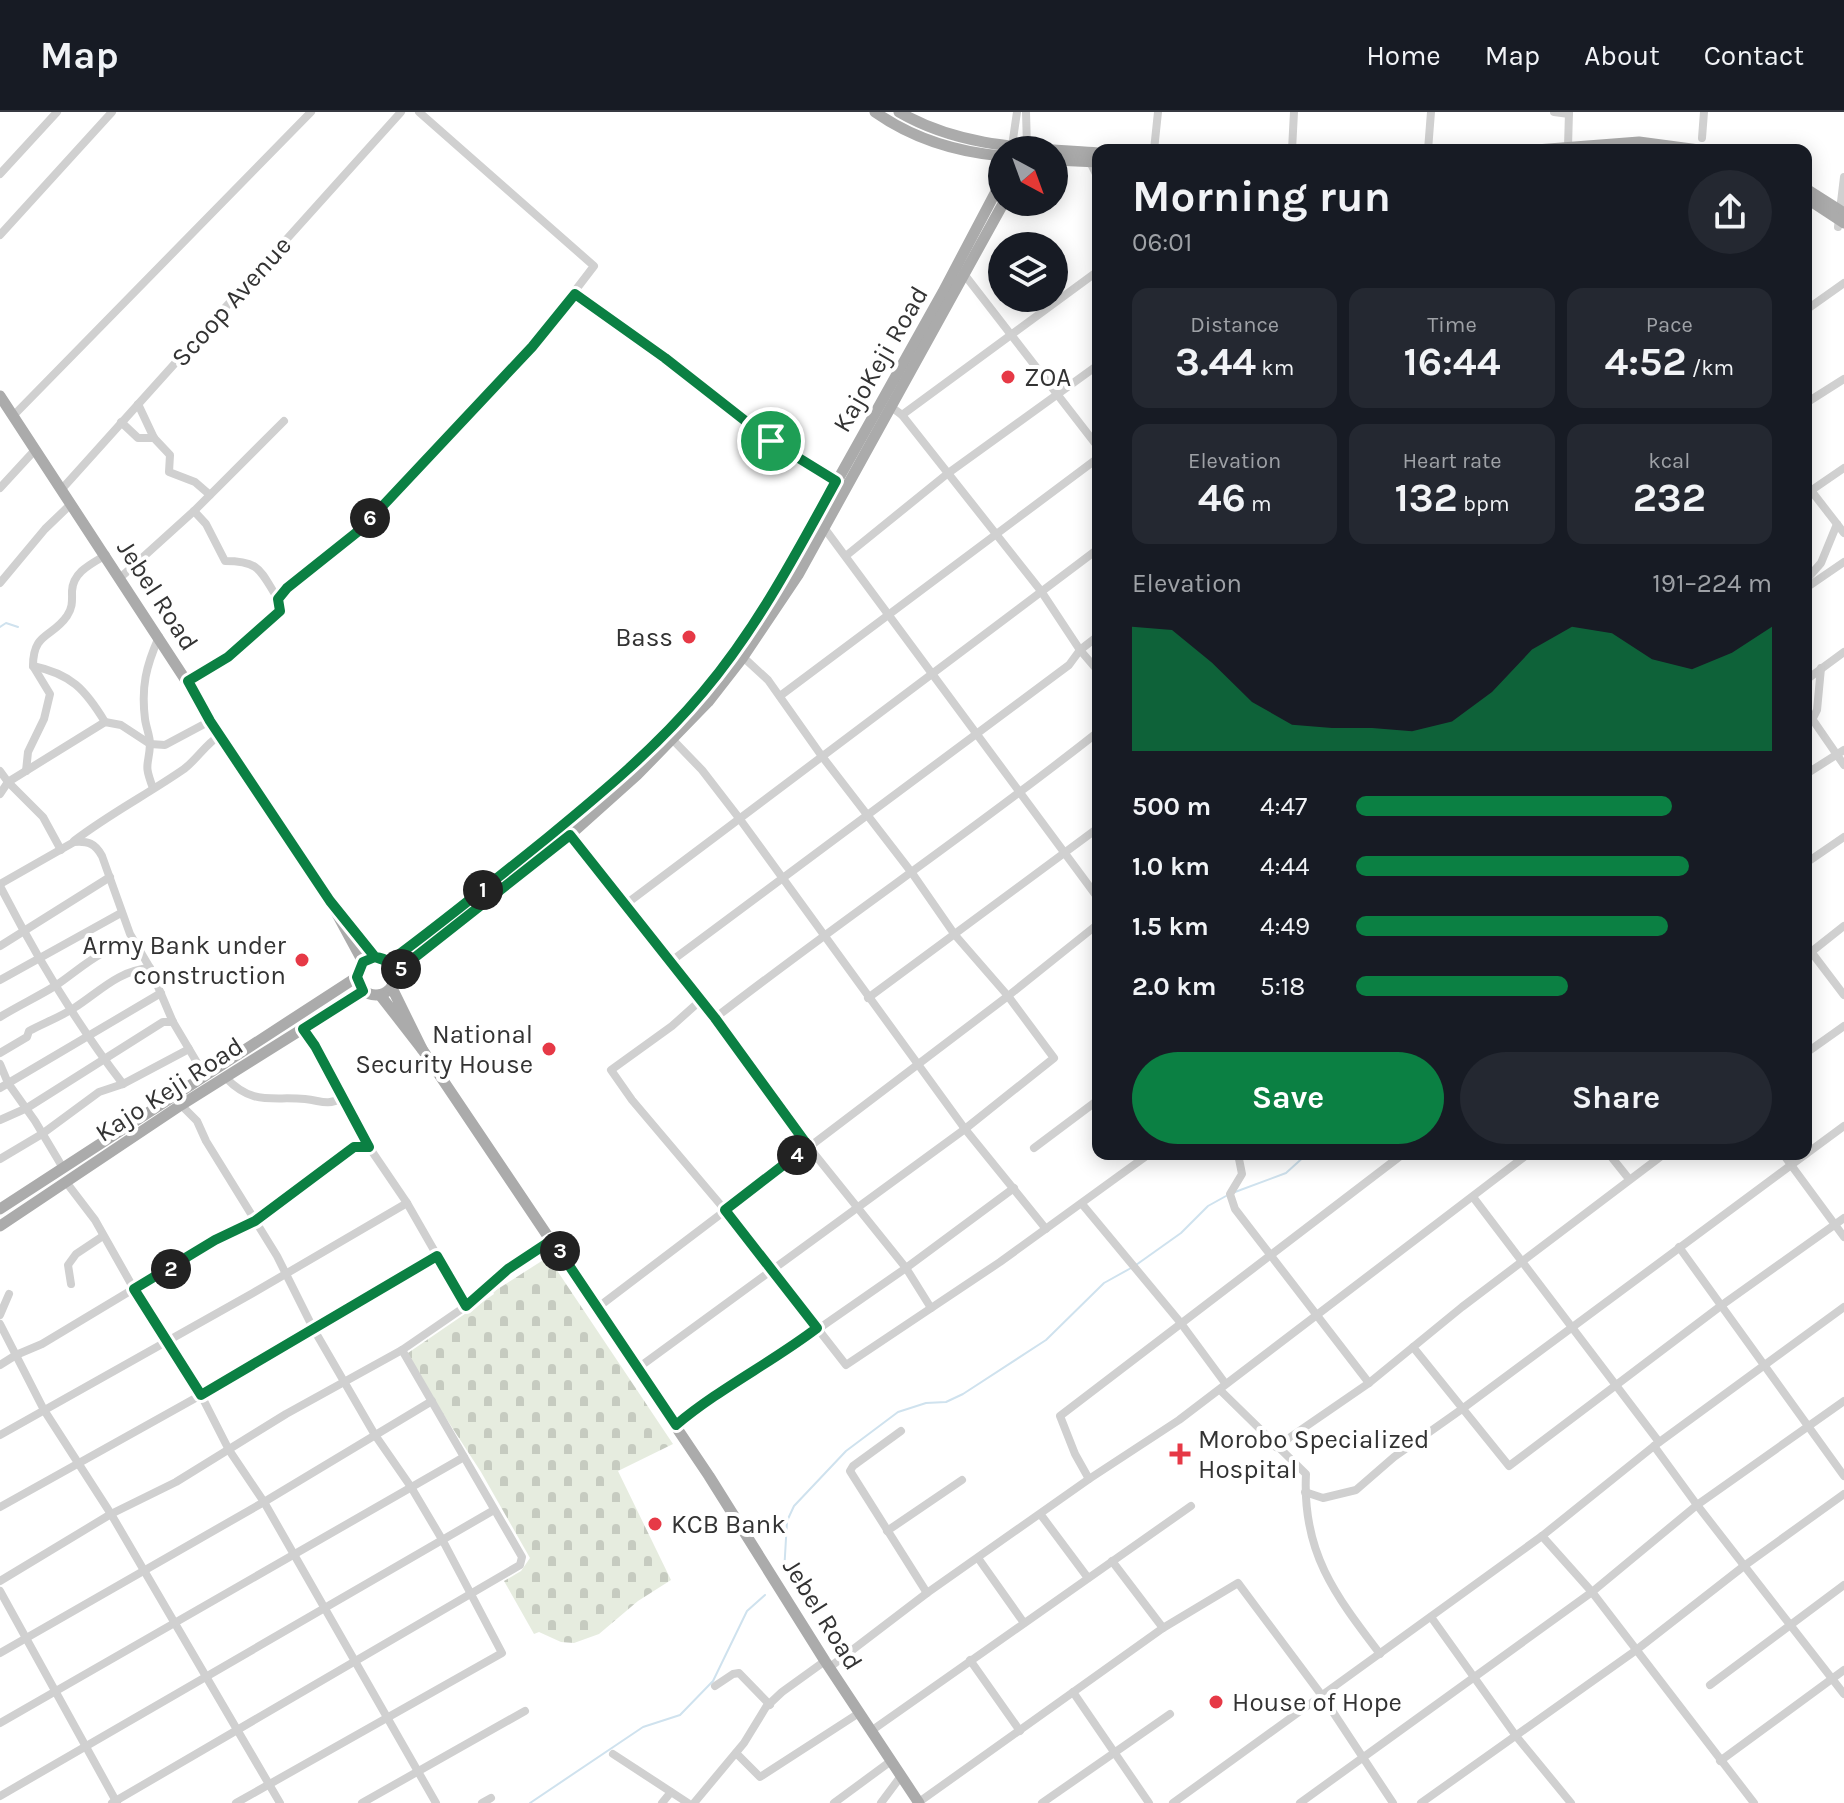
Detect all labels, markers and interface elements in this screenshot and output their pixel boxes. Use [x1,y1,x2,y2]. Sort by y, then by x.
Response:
text: Map [40,33,119,78]
text: Home [1366,39,1441,72]
text: Map [1485,39,1540,72]
text: About [1584,39,1660,72]
text: Contact [1704,39,1804,72]
north arrow [988,136,1068,216]
map controls [988,136,1068,312]
button: share [1688,170,1772,254]
text: Morning run [1132,171,1391,222]
text: 06:01 [1132,227,1192,258]
street label: Scoop Avenue [165,230,298,373]
button: layers [988,232,1068,312]
street label: KajoKeji Road [826,281,935,438]
text: Distance [1190,312,1279,338]
text: Time [1427,312,1477,338]
text: Pace [1646,312,1693,338]
text: 3.44 [1175,338,1256,385]
text: 16:44 [1404,338,1500,385]
text: 4:52 [1604,338,1687,385]
text: km [1256,355,1294,381]
text: /km [1687,355,1734,381]
place label: ZOA [1024,362,1071,393]
marker: ZOA [999,368,1017,386]
pin [737,407,805,475]
icon: arrive [749,419,793,463]
text: Elevation [1188,448,1281,474]
text: Heart rate [1402,448,1502,474]
text: kcal [1648,448,1690,474]
text: 46 [1198,474,1246,521]
text: 132 [1394,474,1458,521]
text: 232 [1633,474,1706,521]
text: m [1246,491,1272,517]
text: bpm [1458,491,1510,517]
pin: 6 [350,498,390,538]
text: 6 [363,505,377,531]
street label: Jebel Road [110,534,205,657]
text: Elevation [1132,568,1242,599]
text: 191–224 m [1652,568,1772,599]
place label: Bass [615,622,673,653]
marker: Bass [680,628,698,646]
text: 500 m [1132,791,1211,822]
text: 4:47 [1260,791,1307,822]
text: 1.0 km [1132,851,1210,882]
text: 4:44 [1260,851,1310,882]
pin: 1 [463,870,503,910]
text: 1 [479,877,487,903]
text: 1.5 km [1132,911,1209,942]
text: 4:49 [1260,911,1310,942]
place label: Army Bank under construction [82,930,287,991]
pin: 5 [381,949,421,989]
marker: Army Bank under construction [293,951,311,969]
text: 5 [395,956,407,982]
text: 2.0 km [1132,971,1216,1002]
text: 5:18 [1260,971,1305,1002]
place label: National Security House [355,1019,533,1080]
street label: Kajo Keji Road [90,1030,249,1149]
marker: National Security House [540,1040,558,1058]
button: Save [1132,1052,1444,1144]
button: Share [1460,1052,1772,1144]
pin: 4 [777,1135,817,1175]
text: 4 [790,1142,804,1168]
pin: 3 [540,1231,580,1271]
text: 3 [553,1238,567,1264]
pin: 2 [151,1249,191,1289]
text: 2 [164,1256,178,1282]
place label: Morobo Specialized Hospital [1198,1424,1430,1485]
marker: Morobo Specialized Hospital [1169,1443,1191,1465]
place label: KCB Bank [671,1509,786,1540]
marker: KCB Bank [646,1515,664,1533]
street label: Jebel Road [776,1553,869,1676]
place label: House of Hope [1232,1687,1402,1718]
marker: House of Hope [1207,1693,1225,1711]

